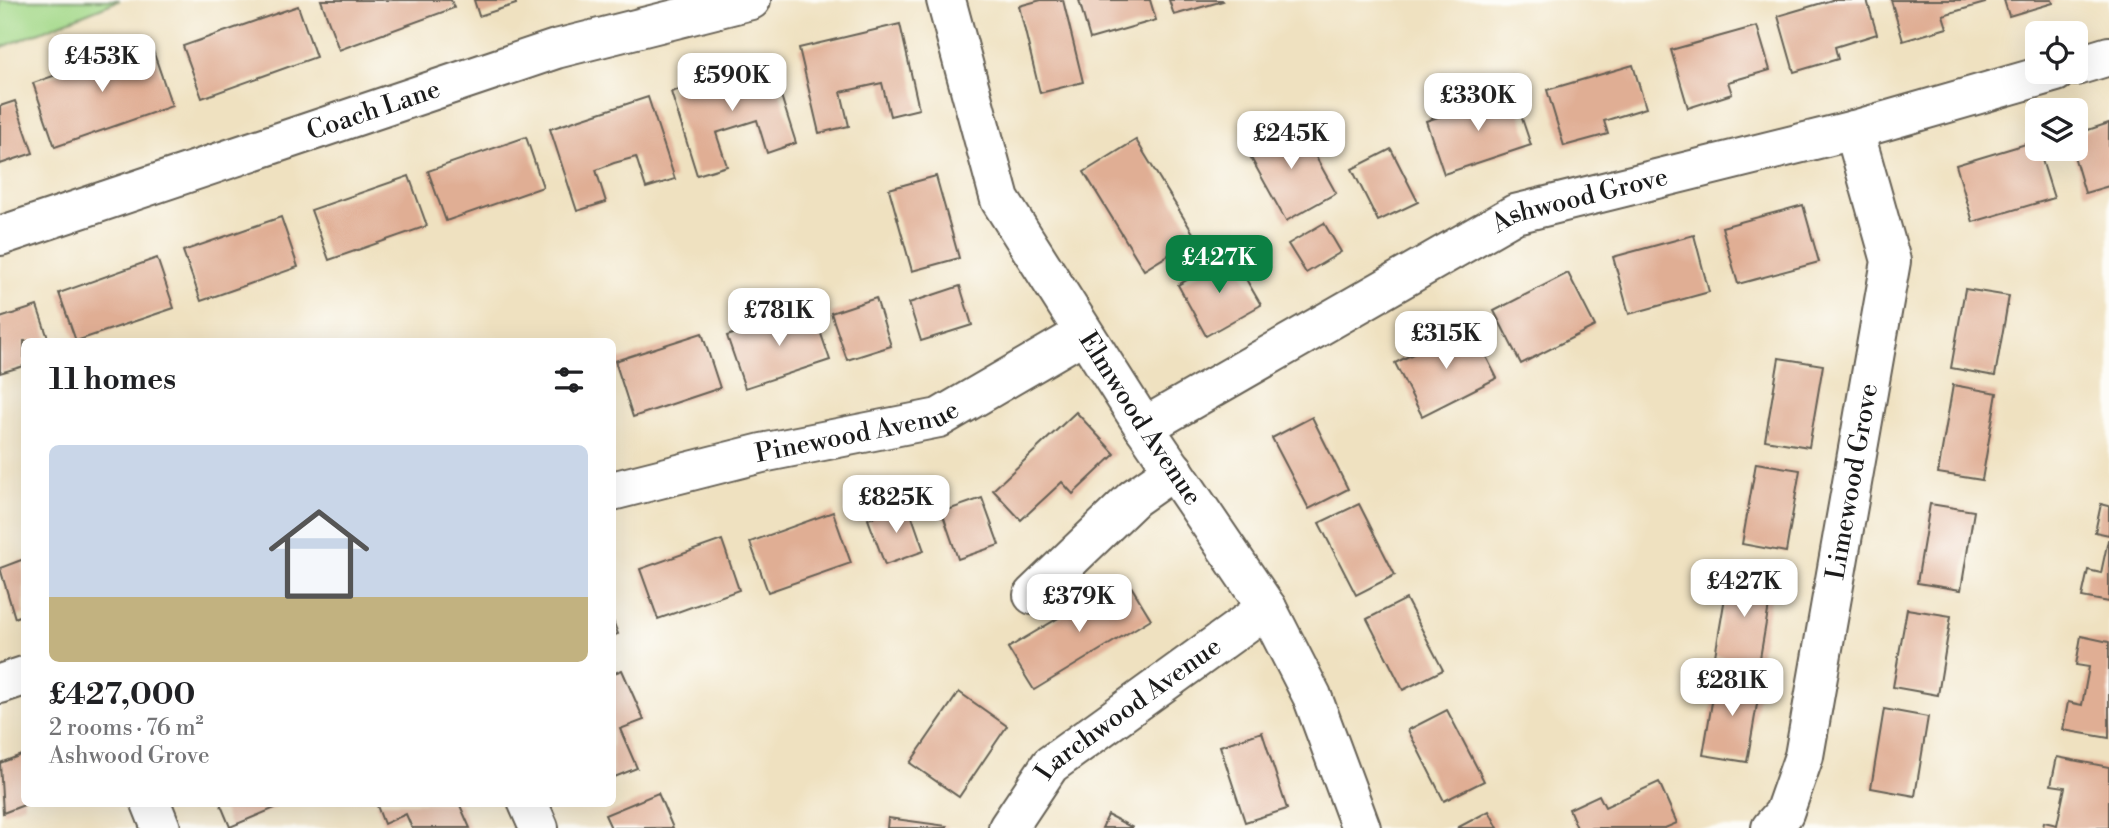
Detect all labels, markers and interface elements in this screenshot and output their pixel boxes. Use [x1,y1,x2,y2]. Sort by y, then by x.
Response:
map controls [2025,21,2088,161]
button: locate [2025,21,2088,84]
pin: £453K [53,34,151,94]
text: £453K [64,43,140,71]
pin: £590K [683,54,781,113]
text: £590K [694,62,770,90]
street label: Coach Lane [303,73,444,148]
pin: £330K [1429,74,1527,133]
text: £330K [1440,82,1516,110]
button: layers [2025,98,2088,161]
pin: £245K [1242,111,1340,171]
text: £245K [1253,120,1329,148]
street label: Ashwood Grove [1485,161,1671,241]
pin: £427K [1170,236,1268,295]
text: £427K [1182,244,1256,272]
pin: £781K [730,288,828,348]
text: £781K [744,297,814,325]
pin: £315K [1397,312,1495,371]
text: £315K [1411,320,1481,348]
street label: Elmwood Avenue [1072,326,1209,512]
text: 11 homes [49,361,176,399]
icon: filters [550,361,588,399]
street label: Limewood Grove [1819,381,1885,582]
street label: Pinewood Avenue [752,394,965,470]
pin: £825K [847,476,945,535]
text: £825K [859,484,933,512]
icon: home [256,491,382,617]
pin: £427K [1695,560,1793,619]
text: £427K [1707,568,1781,596]
pin: £379K [1030,574,1128,634]
text: £379K [1043,583,1115,611]
street label: Larchwood Avenue [1028,630,1227,786]
pin: £281K [1683,658,1781,718]
text: £281K [1696,667,1768,695]
text: £427,000 [49,676,195,714]
text: 2 rooms · 76 m² [49,714,204,742]
text: Ashwood Grove [49,742,210,770]

